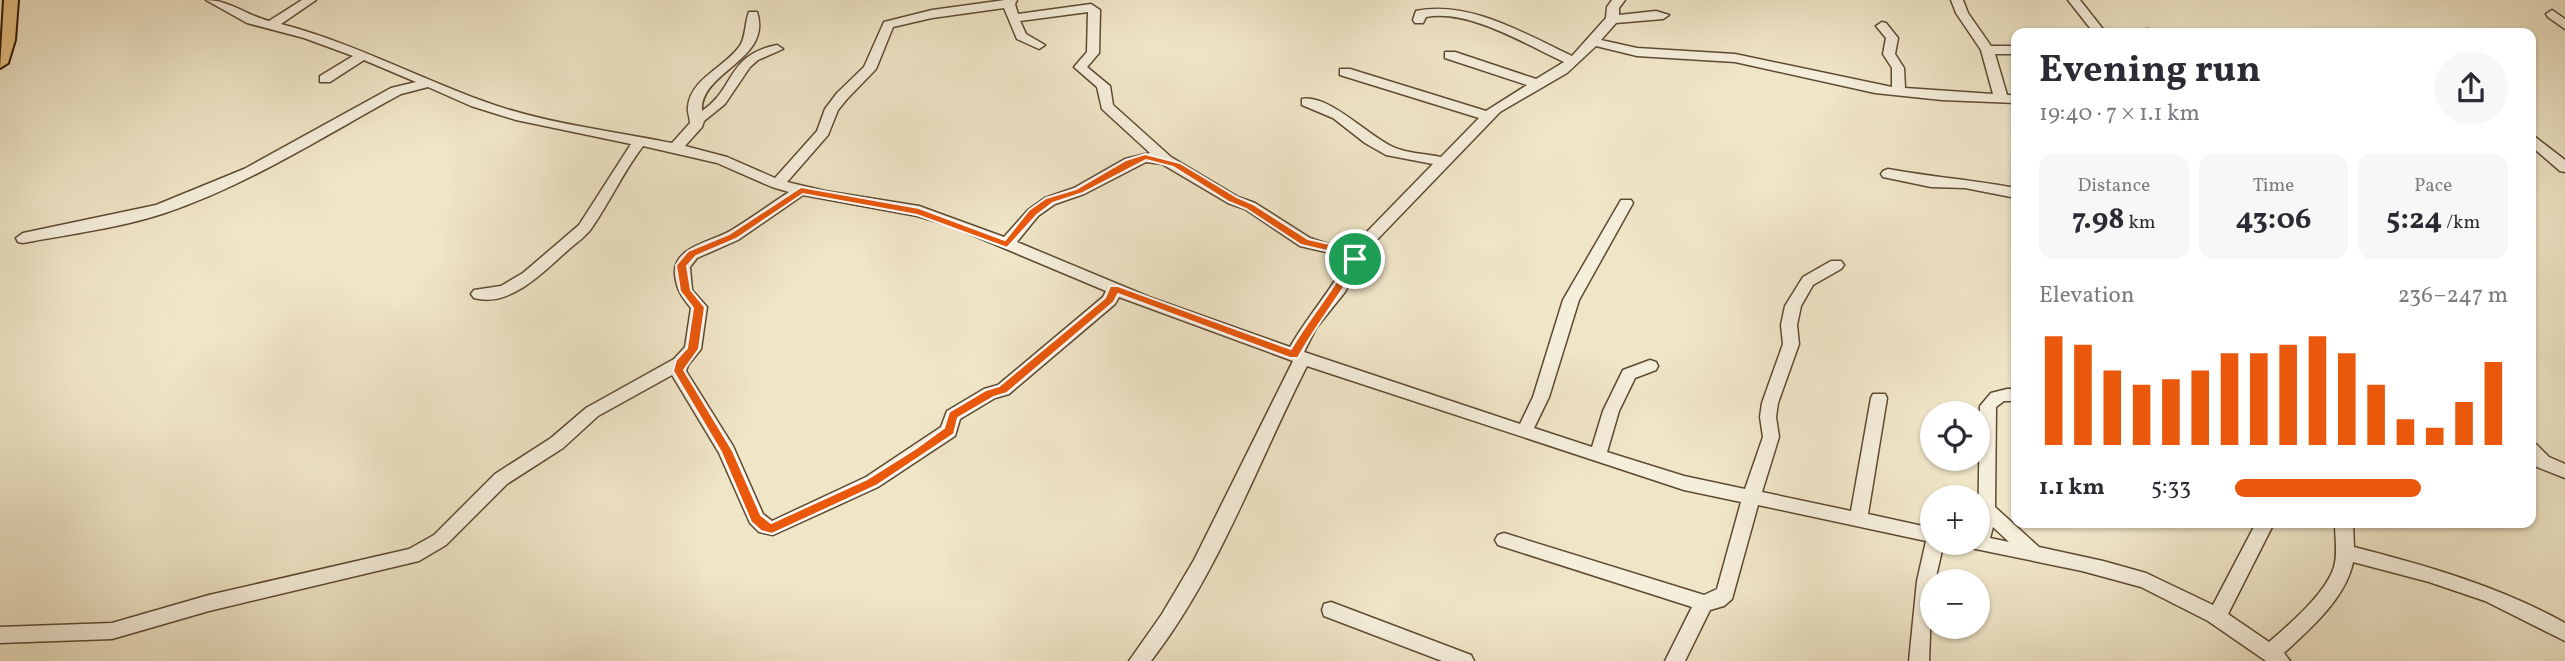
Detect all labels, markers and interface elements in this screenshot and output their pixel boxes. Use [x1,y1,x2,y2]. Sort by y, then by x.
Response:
text: Evening run [2039,45,2261,98]
button: share [2434,51,2508,125]
text: 19:40 · 7 × 1.1 km [2039,98,2200,130]
text: Distance [2077,173,2150,199]
text: Time [2253,173,2294,199]
text: Pace [2414,173,2452,199]
text: 7.98 [2072,199,2125,241]
text: 43:06 [2235,199,2312,241]
text: 5:24 [2386,199,2442,241]
text: km [2125,210,2156,236]
text: /km [2442,210,2480,236]
pin [1325,229,1385,289]
icon: arrive [1336,240,1374,278]
text: Elevation [2039,280,2135,312]
text: 236–247 m [2398,280,2508,312]
map controls [1920,401,1990,639]
button: locate [1920,401,1990,471]
text: 1.1 km [2039,472,2105,504]
text: 5:33 [2151,472,2191,504]
button: + [1920,485,1990,555]
button: − [1920,569,1990,639]

